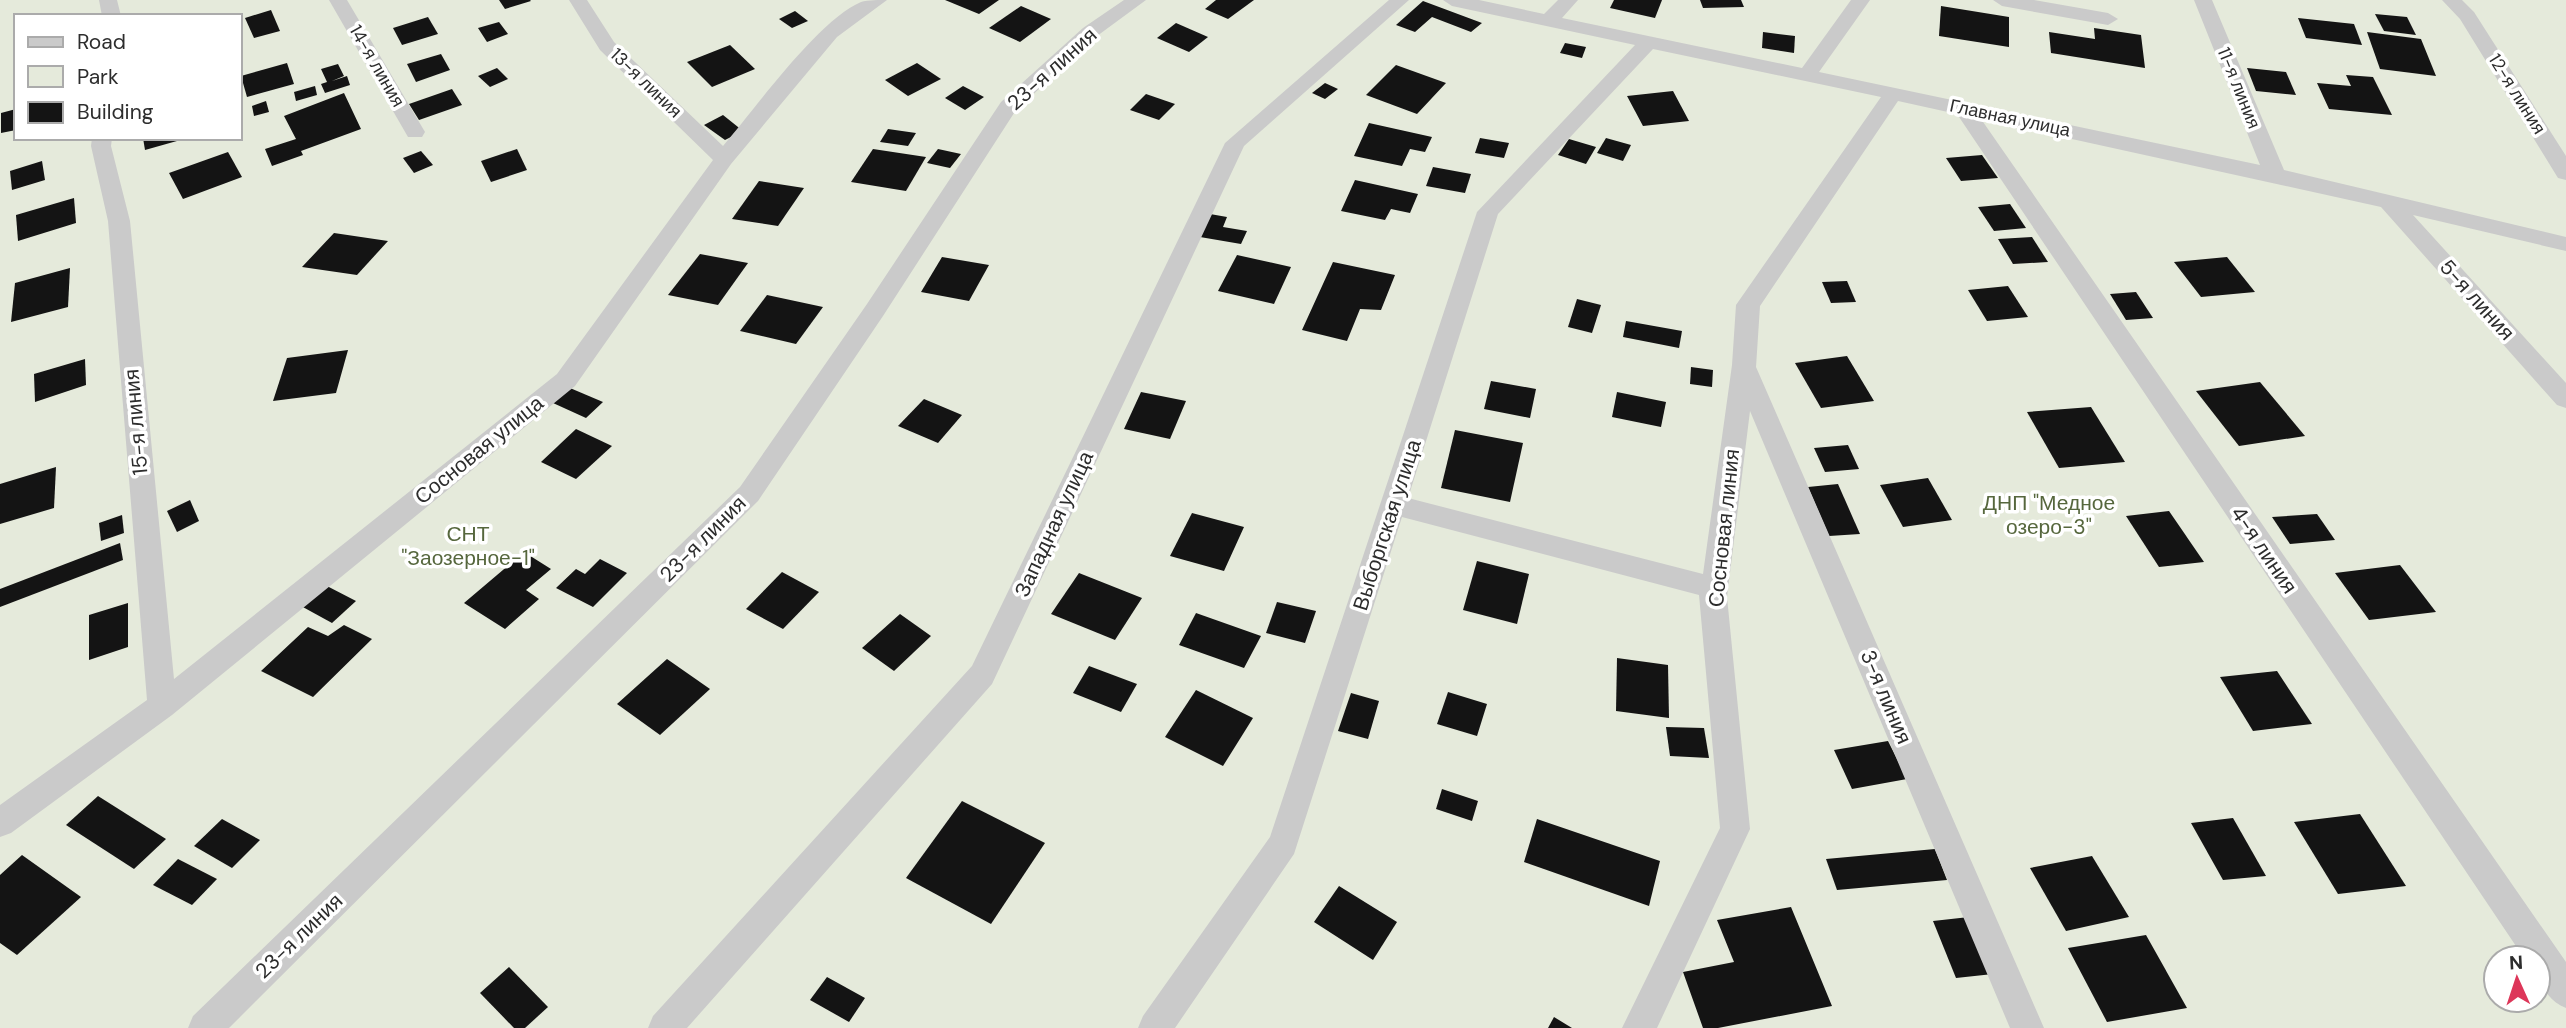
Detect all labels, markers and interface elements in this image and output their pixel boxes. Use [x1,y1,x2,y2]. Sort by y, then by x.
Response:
legend [14,14,242,140]
street label: 14-я линия [344,21,410,111]
street label: 23-я линия [1001,21,1103,117]
text: Road [77,28,126,56]
street label: 13-я линия [605,43,687,123]
street label: 11-я линия [2212,44,2266,132]
street label: 12-я линия [2483,49,2551,139]
text: Park [77,63,119,91]
street label: Главная улица [1947,93,2074,143]
text: Building [77,98,154,126]
street label: 5-я линия [2433,254,2521,346]
street label: 15-я линия [117,368,155,476]
street label: Сосновая улица [409,389,549,511]
street label: Выборгская улица [1346,436,1428,614]
street label: Западная улица [1008,446,1100,601]
street label: Сосновая линия [1702,448,1746,608]
park label: ДНП "Медное озеро-3" [1983,489,2115,541]
street label: 23-я линия [654,490,752,588]
street label: 4-я линия [2225,501,2303,599]
park label: СНТ "Заозерное-1" [401,520,535,572]
street label: 3-я линия [1854,646,1918,748]
street label: 23-я линия [249,887,349,985]
north arrow [2482,944,2552,1014]
text: N [2509,950,2524,975]

